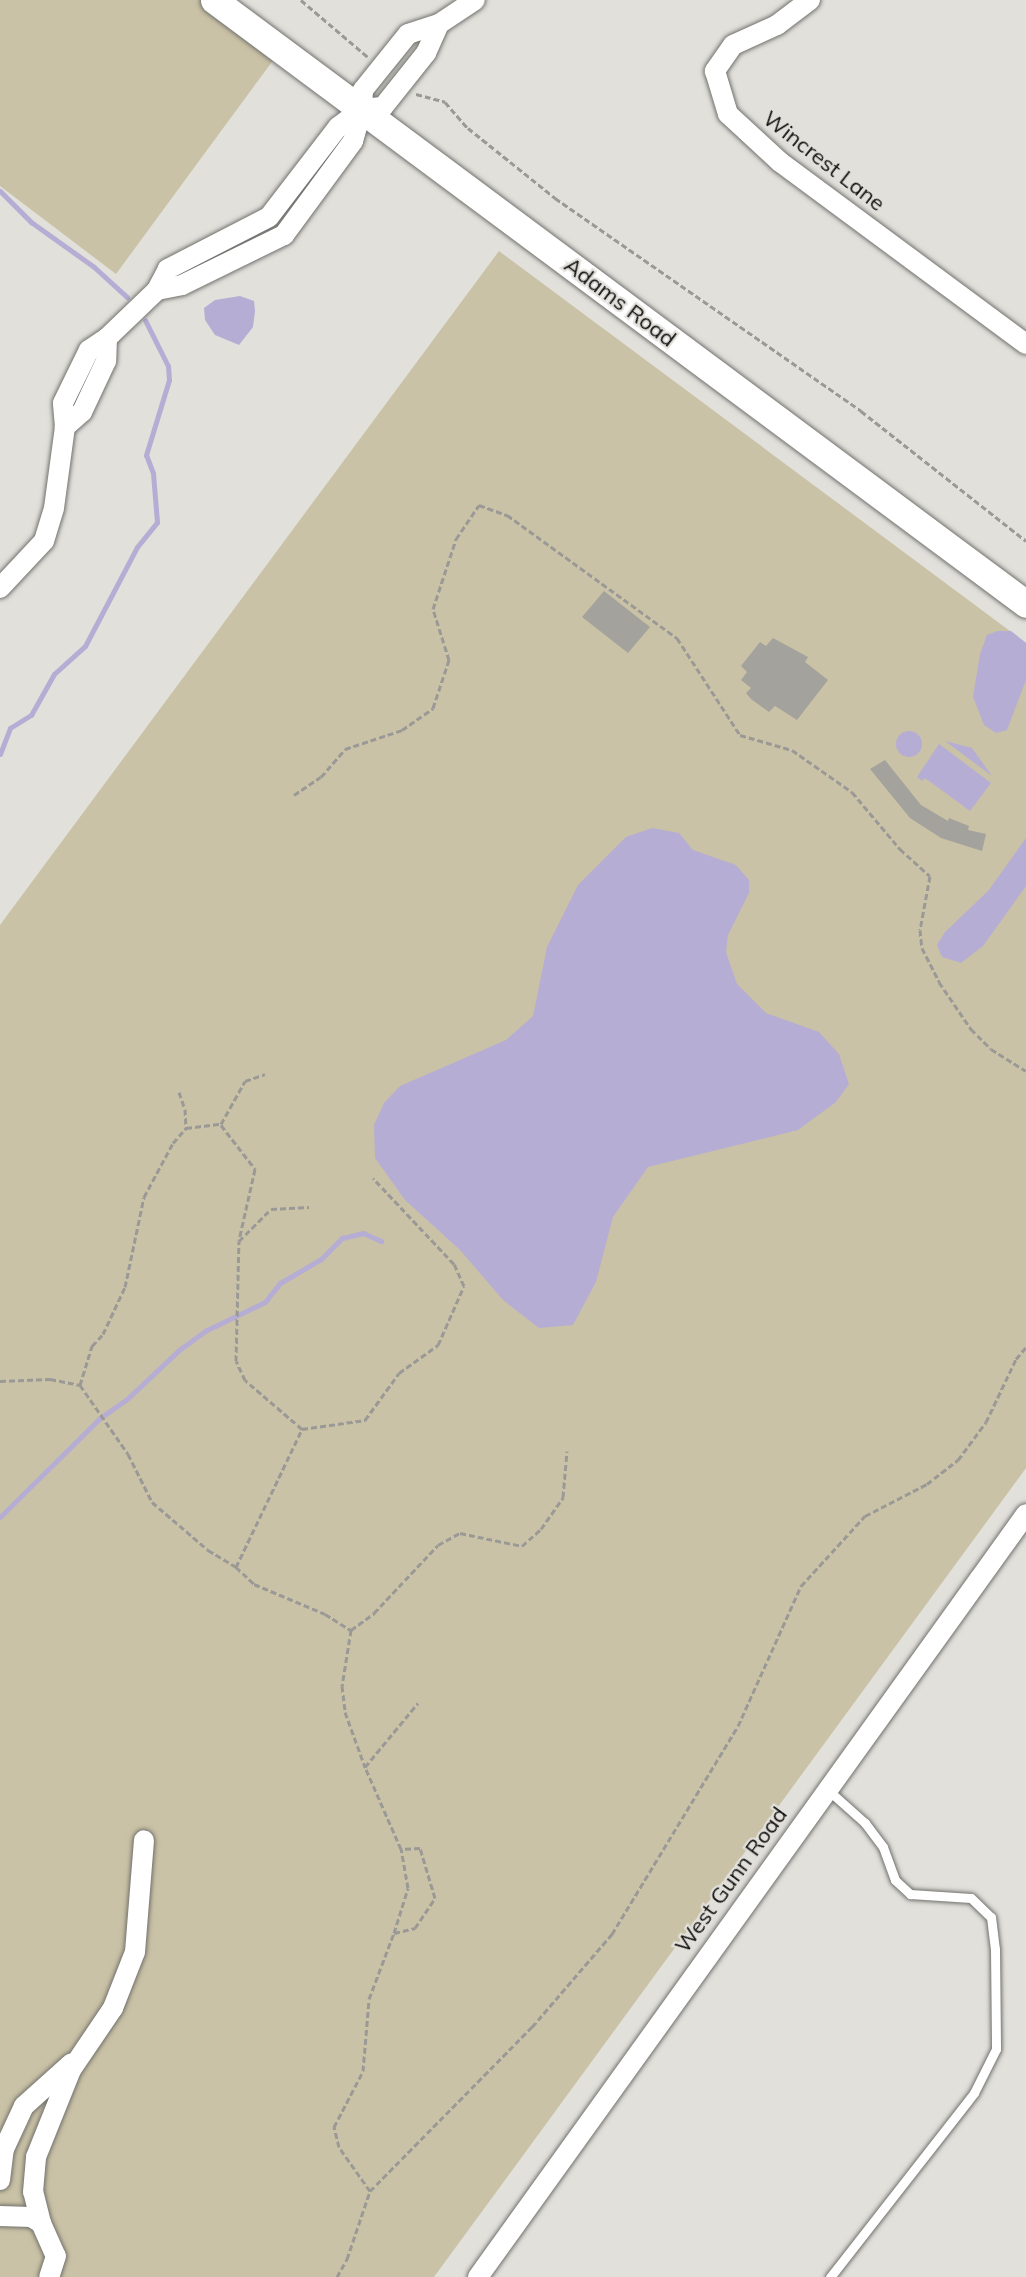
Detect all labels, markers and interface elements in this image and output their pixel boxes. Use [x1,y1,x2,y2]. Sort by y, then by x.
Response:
street label: Wincrest Lane [758,105,890,217]
street label: Adams Road [559,252,681,352]
street label: West Gunn Road [669,1802,793,1958]

